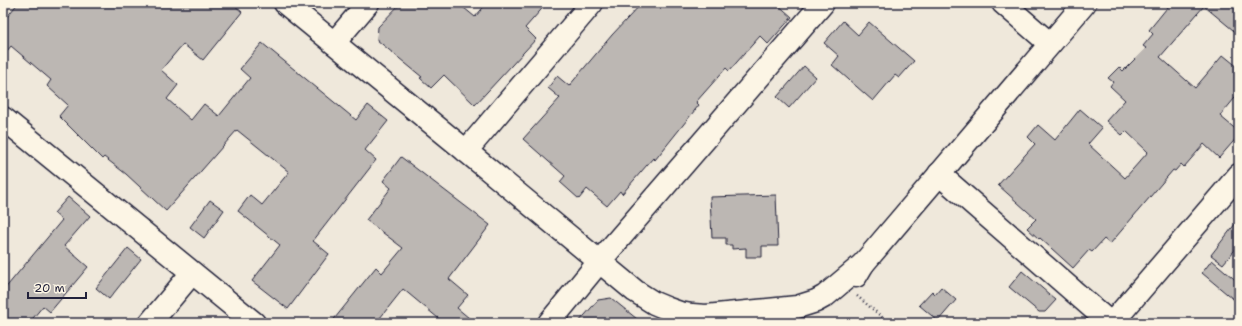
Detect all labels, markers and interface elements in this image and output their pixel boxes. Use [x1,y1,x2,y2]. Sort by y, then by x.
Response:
scale bar [28,274,86,300]
text: 20 m [34,280,65,296]

